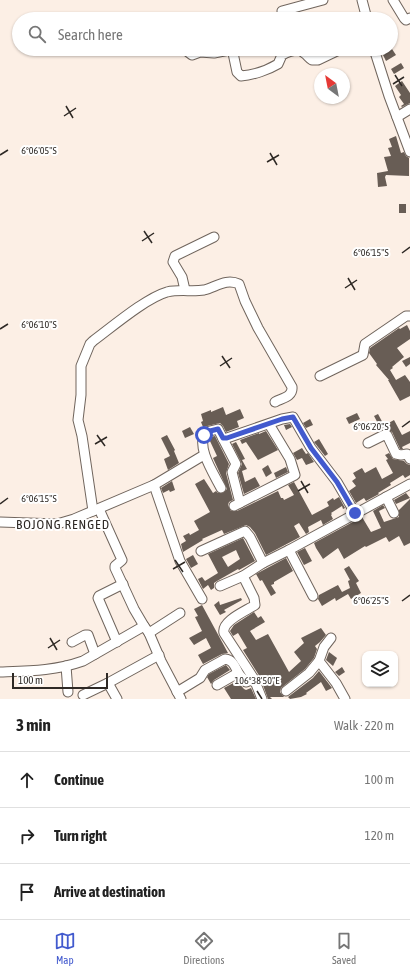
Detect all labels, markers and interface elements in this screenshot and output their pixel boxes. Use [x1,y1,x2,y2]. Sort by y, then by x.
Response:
search box [12,12,398,56]
icon: search [26,23,48,45]
text: Search here [58,26,123,43]
north arrow [314,68,350,104]
text: 6°06'05"S [21,145,57,156]
text: 6°06'15"S [353,247,389,258]
text: 6°06'10"S [21,319,57,330]
text: 6°06'20"S [353,421,389,432]
route start [195,426,213,444]
text: 6°06'15"S [21,493,57,504]
route end [346,504,364,522]
district label: BOJONG RENGED [16,517,110,532]
text: 6°06'25"S [353,595,389,606]
map controls [362,651,398,687]
button: layers [362,651,398,687]
scale bar [12,671,108,690]
text: 100 m [18,674,43,686]
text: 106°38'50"E [235,675,280,686]
text: 3 min [16,715,51,735]
text: Walk · 220 m [334,718,394,733]
icon: ahead [16,769,38,791]
text: Continue [54,771,104,788]
text: 100 m [365,772,394,787]
icon: right [16,825,38,847]
text: Turn right [54,827,107,844]
text: 120 m [365,828,394,843]
icon: arrive [16,881,38,903]
text: Arrive at destination [54,883,165,900]
tab: Map [54,930,76,966]
tab: Directions [183,930,224,966]
tab: Saved [332,930,356,966]

